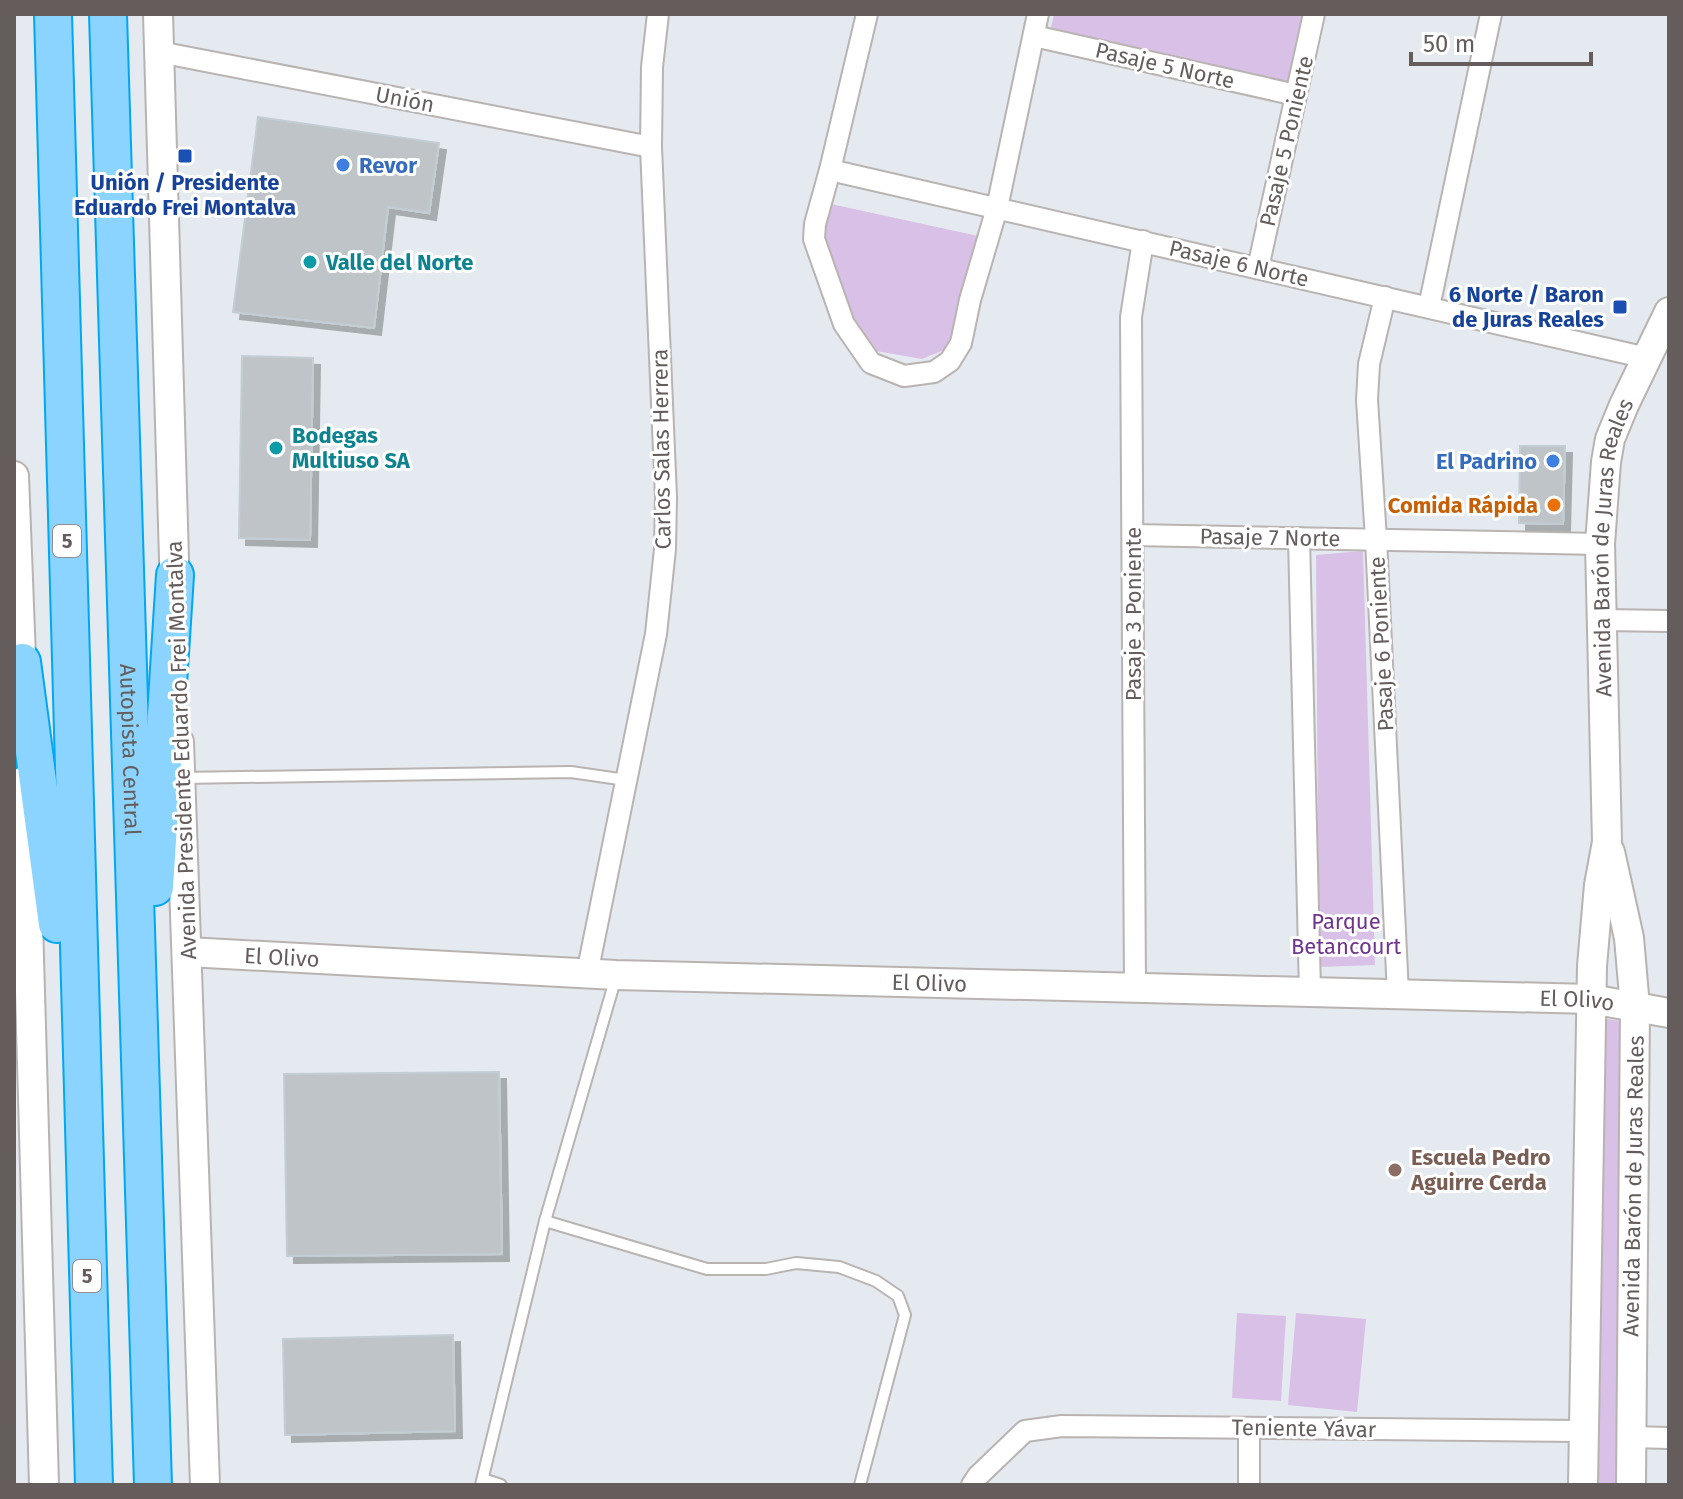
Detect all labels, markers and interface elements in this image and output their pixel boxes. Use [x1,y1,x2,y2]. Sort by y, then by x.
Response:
scale bar [1411,16,1591,66]
text: 50 m [1423,30,1475,58]
street label: Pasaje 5 Norte [1093,36,1237,95]
street label: Pasaje 5 Poniente [1254,53,1319,229]
street label: Unión [373,81,437,118]
marker: Unión / Presidente Eduardo Frei Montalva [176,147,194,165]
place label: Revor [359,152,417,179]
marker: Revor [334,156,352,174]
place label: Unión / Presidente Eduardo Frei Montalva [74,169,296,221]
street label: Pasaje 6 Norte [1166,234,1311,293]
place label: Valle del Norte [325,249,473,276]
marker: Valle del Norte [301,253,319,271]
place label: 6 Norte / Baron de Juras Reales [1449,281,1604,333]
marker: 6 Norte / Baron de Juras Reales [1611,298,1629,316]
street label: Carlos Salas Herrera [646,348,677,550]
street label: Avenida Barón de Juras Reales [1587,394,1639,697]
place label: Bodegas Multiuso SA [292,422,411,474]
marker: Bodegas Multiuso SA [267,439,285,457]
place label: El Padrino [1436,448,1537,475]
marker: El Padrino [1544,452,1562,470]
place label: Comida Rápida [1388,492,1538,519]
marker: Comida Rápida [1545,496,1563,514]
street label: Pasaje 7 Norte [1199,523,1341,552]
road number: 5 [53,525,81,557]
street label: Pasaje 3 Poniente [1120,527,1147,701]
street label: Avenida Presidente Eduardo Frei Montalva [161,540,202,960]
street label: Pasaje 6 Poniente [1363,556,1400,732]
street label: Autopista Central [114,663,146,836]
park label: Parque Betancourt [1291,908,1401,960]
street label: El Olivo [243,942,320,973]
street label: El Olivo [891,969,967,998]
street label: El Olivo [1539,985,1617,1017]
street label: Avenida Barón de Juras Reales [1617,1035,1650,1337]
place label: Escuela Pedro Aguirre Cerda [1410,1144,1551,1196]
marker: Escuela Pedro Aguirre Cerda [1386,1161,1404,1179]
road number: 5 [73,1260,101,1292]
street label: Teniente Yávar [1232,1414,1377,1443]

